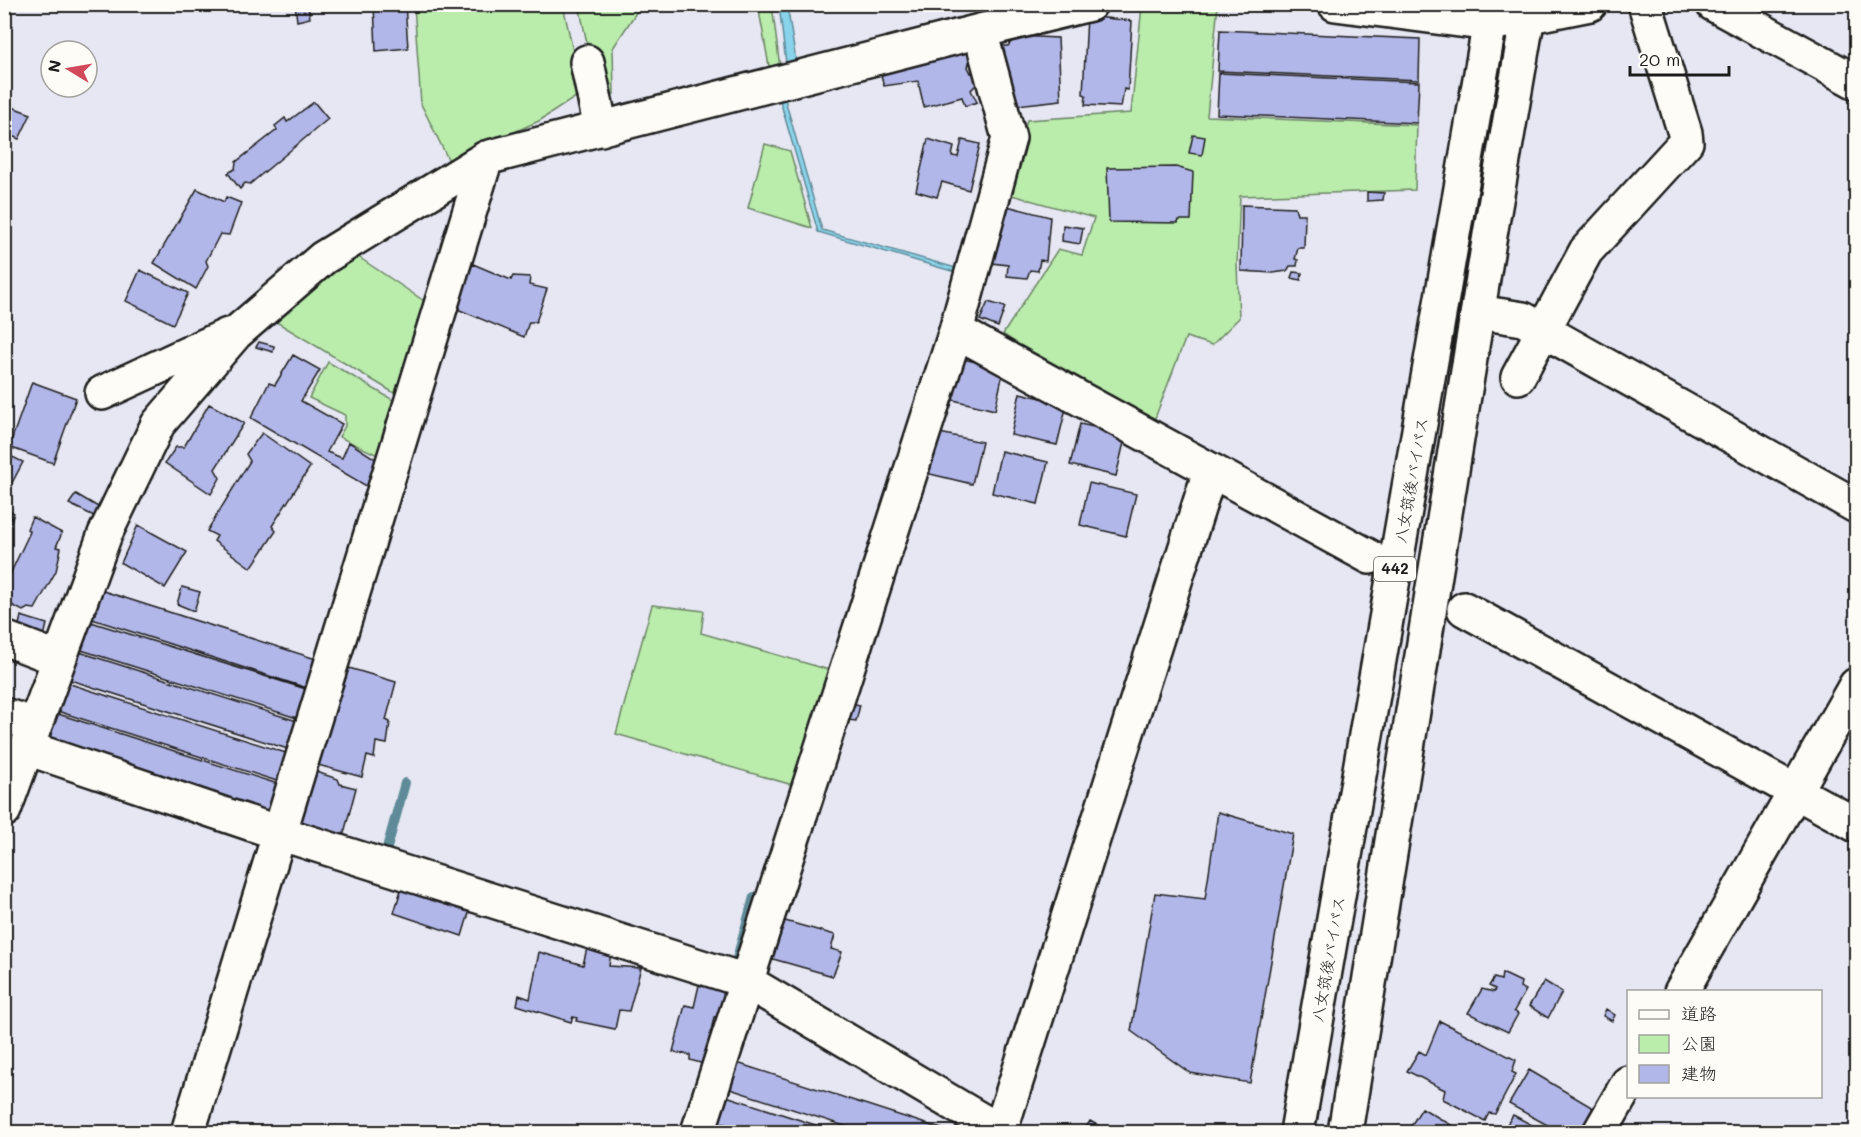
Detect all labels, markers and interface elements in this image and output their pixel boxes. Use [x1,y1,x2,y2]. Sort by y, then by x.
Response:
north arrow [39,39,99,99]
scale bar [1630,39,1729,77]
text: 20 m [1639,47,1680,71]
text: N [42,58,65,74]
street label: 八女筑後バイパス [1389,415,1432,545]
road number: 442 [1374,557,1416,581]
street label: 八女筑後バイパス [1306,894,1349,1024]
legend [1627,990,1822,1098]
text: 道路 [1681,1001,1717,1025]
text: 公園 [1681,1031,1717,1055]
text: 建物 [1681,1061,1717,1085]

